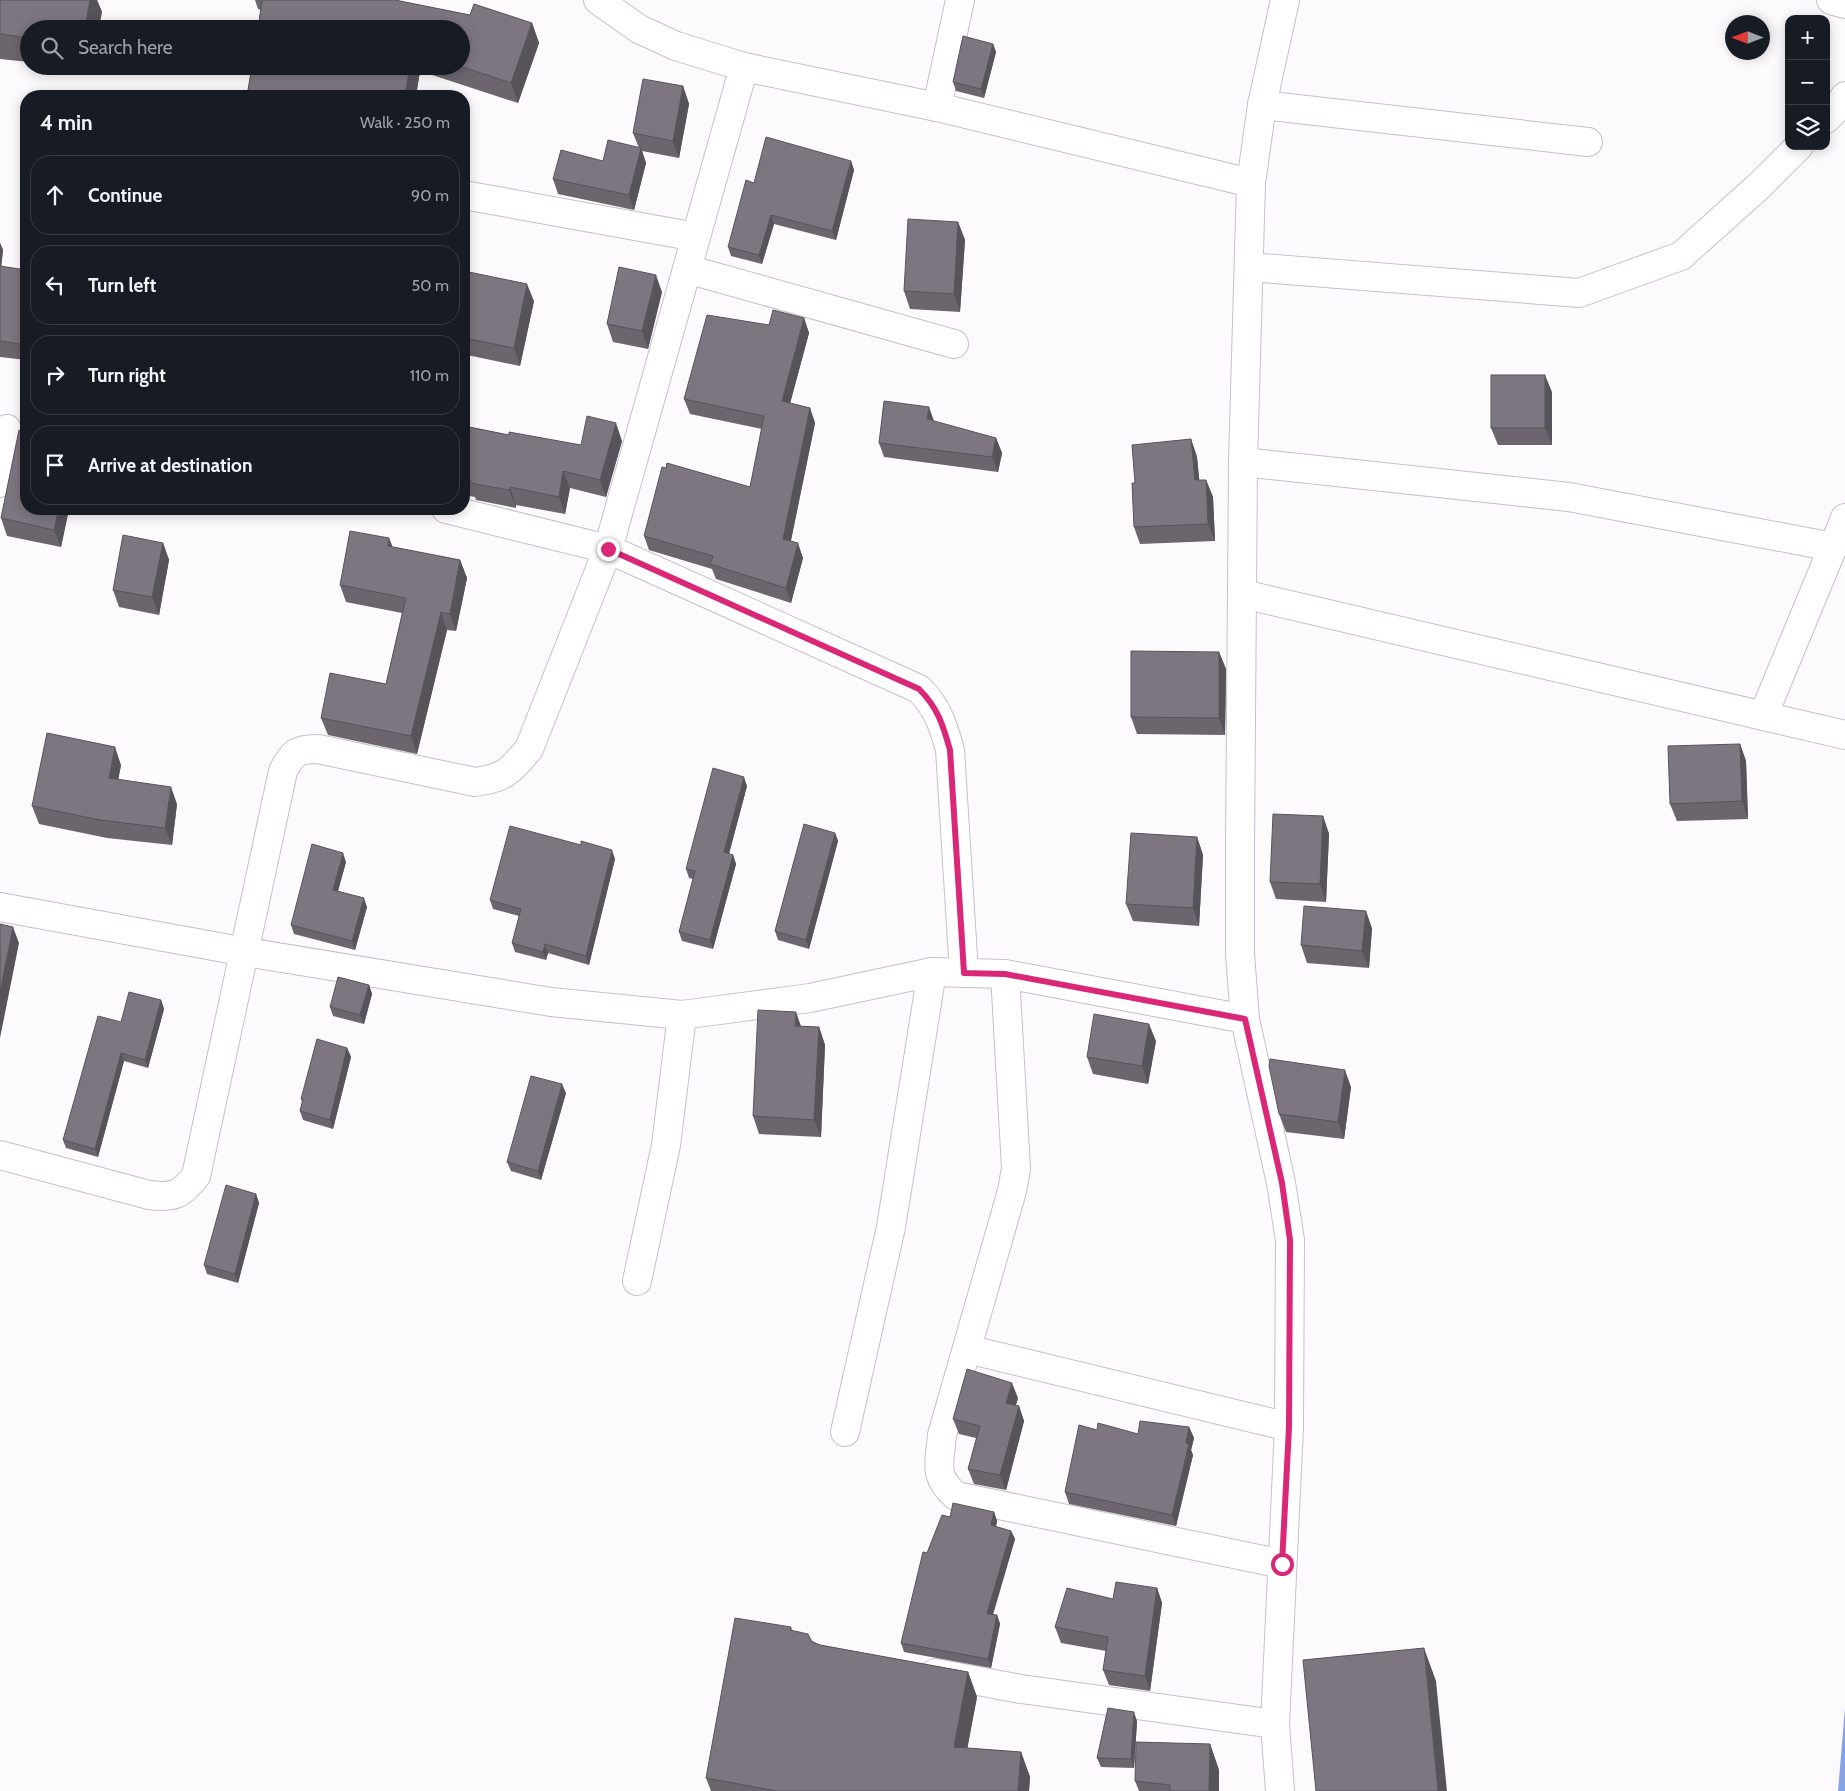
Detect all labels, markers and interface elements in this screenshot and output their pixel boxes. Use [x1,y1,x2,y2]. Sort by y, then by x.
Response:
north arrow [1725,15,1770,60]
map controls [1785,15,1830,150]
button: + [1785,15,1830,60]
search box [20,20,470,75]
icon: search [38,34,66,62]
text: Search here [78,36,172,59]
button: − [1785,60,1830,105]
button: layers [1785,105,1830,150]
text: 4 min [40,110,93,135]
text: Walk · 250 m [360,113,450,132]
icon: ahead [41,181,69,209]
text: Continue [88,184,162,207]
text: 90 m [411,186,449,205]
icon: left [41,271,69,299]
text: Turn left [88,274,156,297]
text: 50 m [412,276,449,295]
icon: right [41,361,69,389]
text: Turn right [88,364,166,387]
text: 110 m [410,366,449,385]
icon: arrive [41,451,69,479]
text: Arrive at destination [88,454,252,477]
route end [597,538,620,561]
route start [1271,1553,1294,1576]

